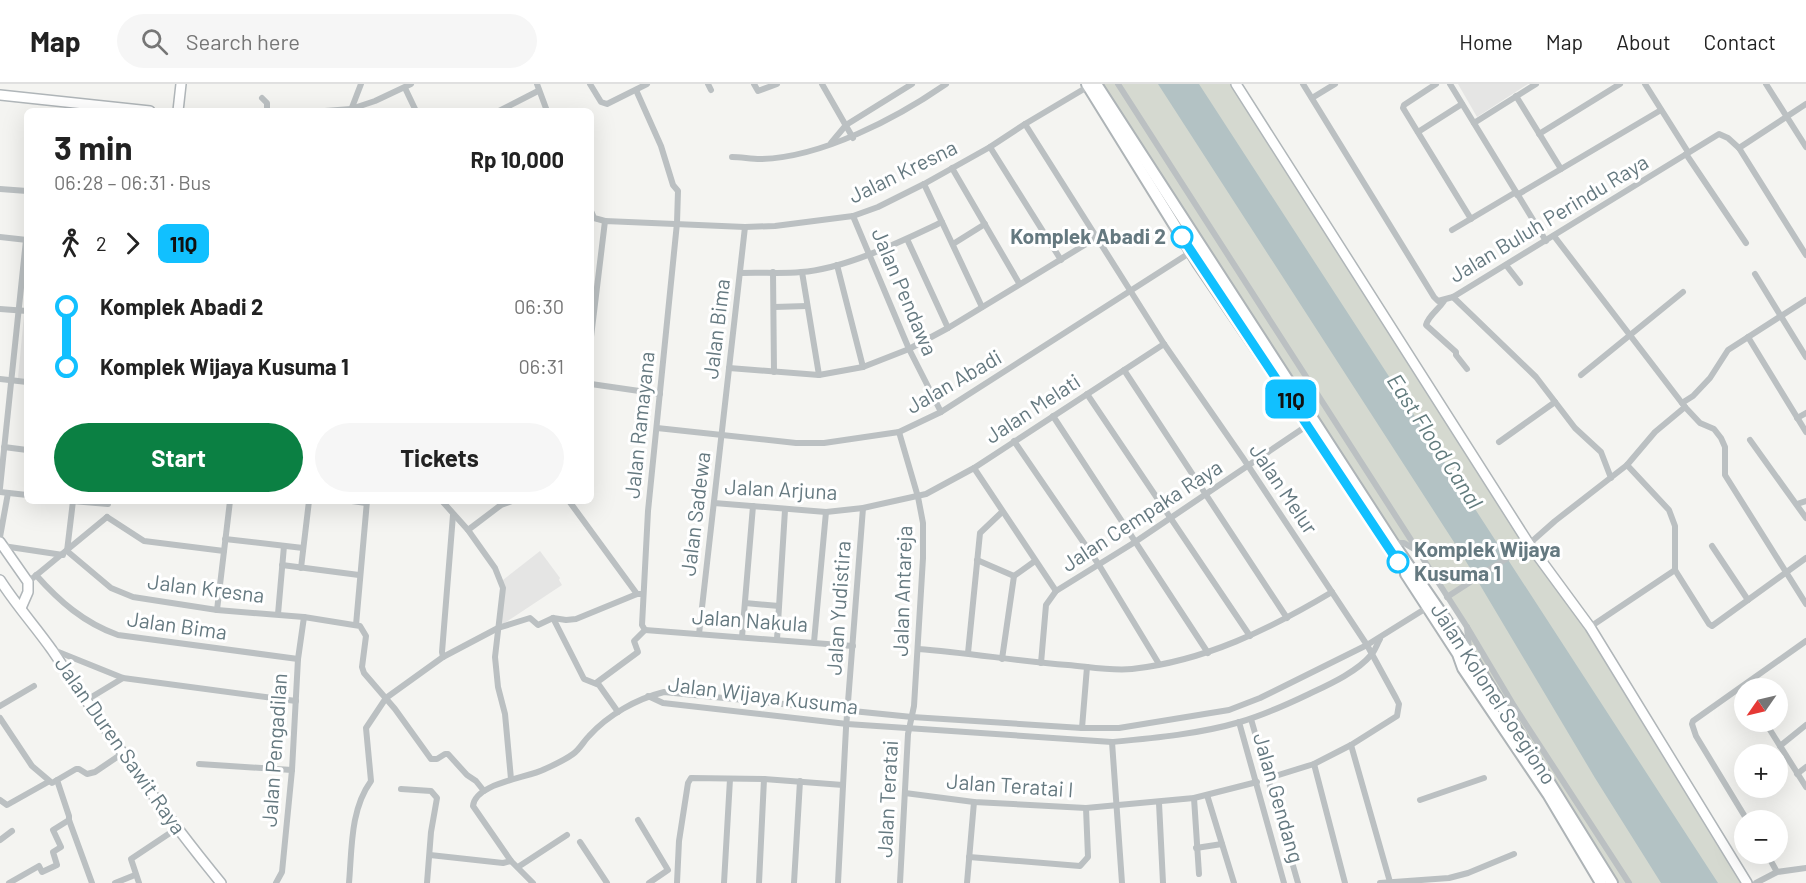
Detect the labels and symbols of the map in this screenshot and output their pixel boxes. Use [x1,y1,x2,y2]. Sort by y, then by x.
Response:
street label: Jalan Kresna [844,134,961,208]
street label: Jalan Buluh Perindu Raya [1444,148,1652,287]
place label: Komplek Abadi 2 [1010,223,1166,248]
street label: Jalan Pendawa [867,224,943,359]
marker: Komplek Abadi 2 [1171,226,1193,248]
street label: Jalan Bima [697,277,734,380]
street label: Jalan Abadi [901,343,1005,418]
street label: Jalan Ramayana [618,350,659,500]
street label: Jalan Melati [980,368,1085,448]
water label: East Flood Canal [1383,368,1489,513]
line badge: 11Q [1256,380,1326,418]
street label: Jalan Melur [1245,438,1324,538]
street label: Jalan Sadewa [674,450,715,577]
street label: Jalan Cempaka Raya [1056,453,1226,576]
street label: Jalan Arjuna [724,473,838,504]
street label: Jalan Antareja [887,525,916,657]
place label: Komplek Wijaya Kusuma 1 [1414,536,1561,585]
street label: Jalan Yudistira [820,540,855,676]
marker: Komplek Wijaya Kusuma 1 [1387,551,1409,573]
street label: Jalan Kresna [146,568,266,607]
street label: Jalan Kolonel Soegiono [1426,598,1562,789]
street label: Jalan Nakula [691,603,809,636]
street label: Jalan Bima [126,605,229,644]
street label: Jalan Duren Sawit Raya [50,652,192,839]
street label: Jalan Wijaya Kusuma [667,670,860,719]
street label: Jalan Pengadilan [256,672,291,828]
north arrow [1734,678,1788,732]
street label: Jalan Gendang [1249,730,1310,865]
street label: Jalan Teratai [871,740,902,858]
street label: Jalan Teratai I [946,768,1074,801]

